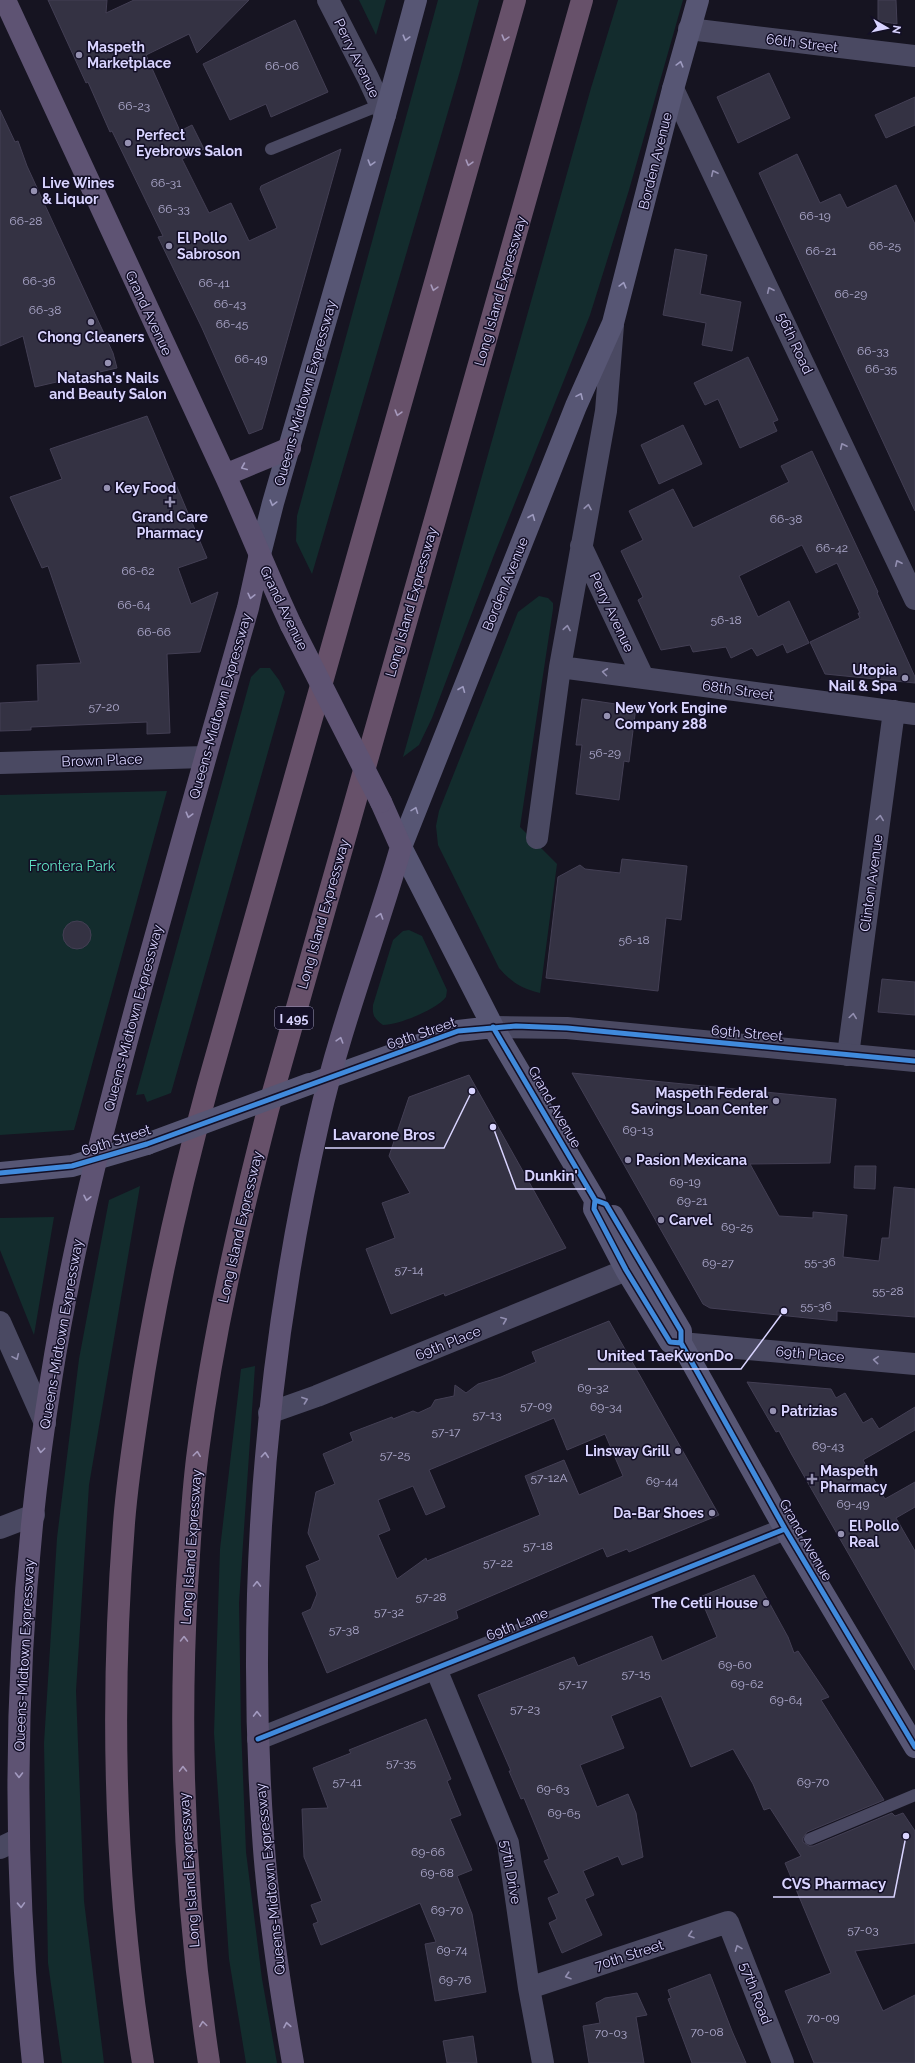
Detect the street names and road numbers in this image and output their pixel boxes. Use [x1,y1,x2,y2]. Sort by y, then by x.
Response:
street label: Perry Avenue [331,16,383,100]
street label: 66th Street [765,31,839,55]
street label: Borden Avenue [635,111,675,211]
street label: Long Island Expressway [471,214,529,368]
street label: Grand Avenue [122,268,176,358]
street label: Queens-Midtown Expressway [271,298,339,488]
street label: 56th Road [774,310,816,376]
street label: Long Island Expressway [382,525,440,679]
street label: Borden Avenue [479,535,531,633]
street label: Grand Avenue [257,563,311,653]
street label: Perry Avenue [587,570,637,654]
street label: Queens-Midtown Expressway [186,611,254,801]
street label: 68th Street [701,677,775,703]
street label: Brown Place [61,751,143,769]
street label: Clinton Avenue [856,833,886,933]
street label: Long Island Expressway [294,837,352,991]
street label: Queens-Midtown Expressway [100,923,166,1113]
road number: I 495 [275,1007,313,1029]
street label: 69th Street [384,1014,458,1052]
street label: 69th Street [710,1022,784,1044]
street label: Grand Avenue [525,1063,585,1151]
street label: 69th Street [79,1121,153,1159]
street label: Long Island Expressway [215,1149,265,1305]
street label: Queens-Midtown Expressway [36,1237,86,1430]
street label: 69th Place [413,1323,483,1363]
street label: 69th Place [775,1343,845,1365]
street label: Long Island Expressway [178,1468,204,1625]
street label: Grand Avenue [776,1496,836,1584]
street label: Queens-Midtown Expressway [11,1558,37,1752]
street label: 69th Lane [484,1604,550,1644]
street label: Queens-Midtown Expressway [252,1782,288,1976]
street label: Long Island Expressway [176,1791,202,1948]
street label: 57th Drive [497,1839,525,1905]
street label: 70th Street [593,1936,666,1974]
street label: 57th Road [737,1960,775,2026]

